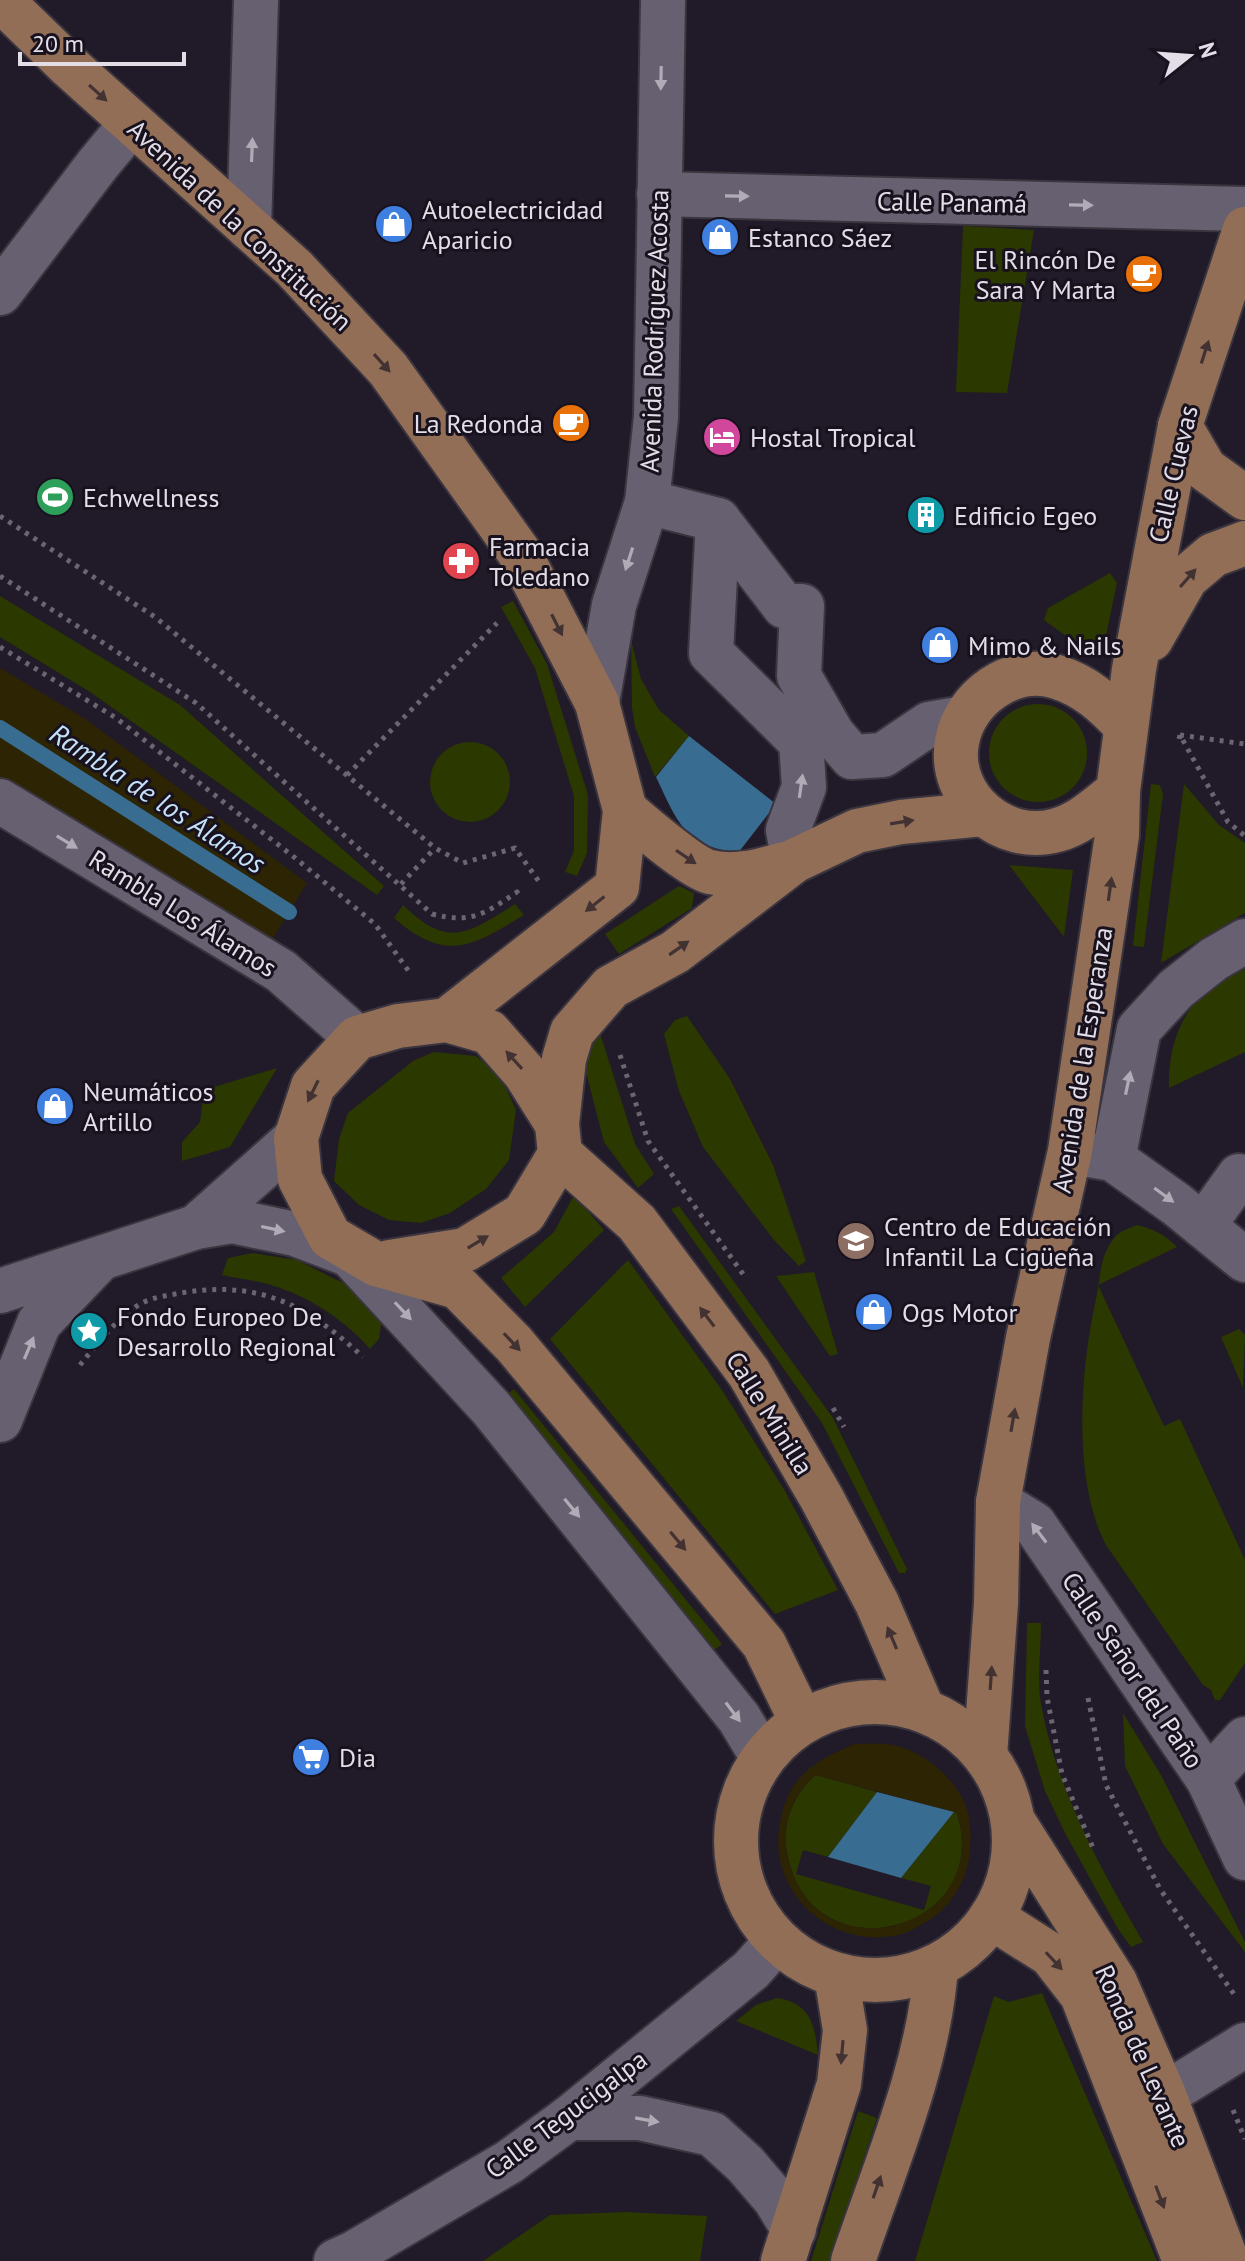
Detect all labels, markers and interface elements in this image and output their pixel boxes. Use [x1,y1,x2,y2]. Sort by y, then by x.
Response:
scale bar [20,16,184,66]
north arrow [1149,16,1229,96]
text: 20 m [32,28,84,59]
text: N [1193,39,1224,61]
one-way arrow [655,66,668,91]
one-way arrow [89,83,108,101]
street label: Avenida de la Constitución [121,112,359,338]
one-way arrow [245,137,258,162]
street label: Calle Panamá [877,184,1027,220]
street label: Avenida Rodríguez Acosta [633,189,675,473]
one-way arrow [725,190,750,203]
place label: Autoelectricidad Aparicio [422,193,603,256]
one-way arrow [1069,199,1094,211]
shop icon: Autoelectricidad Aparicio [373,203,415,245]
shop icon: Estanco Sáez [699,216,741,258]
place label: Estanco Sáez [748,221,892,254]
place label: El Rincón De Sara Y Marta [974,243,1116,306]
cafe icon: El Rincón De Sara Y Marta [1123,253,1165,295]
one-way arrow [1199,340,1212,364]
one-way arrow [373,352,390,372]
cafe icon: La Redonda [550,402,592,444]
street label: Calle Cuevas [1141,402,1205,546]
place label: La Redonda [414,407,543,440]
hotel icon: Hostal Tropical [701,416,743,458]
place label: Hostal Tropical [750,421,916,454]
sports icon: Echwellness [34,476,76,518]
place label: Echwellness [83,481,219,514]
building icon: Edificio Egeo [905,494,947,536]
place label: Edificio Egeo [954,499,1097,532]
place label: Farmacia Toledano [489,530,590,593]
pharmacy icon: Farmacia Toledano [440,540,482,582]
one-way arrow [622,547,635,571]
one-way arrow [1179,569,1196,589]
one-way arrow [550,614,563,637]
shop icon: Mimo & Nails [919,624,961,666]
place label: Mimo & Nails [968,629,1122,662]
water label: Rambla de los Álamos [43,714,273,882]
one-way arrow [795,774,808,799]
one-way arrow [890,815,915,828]
one-way arrow [56,834,78,848]
street label: Rambla Los Álamos [83,842,283,984]
one-way arrow [676,849,697,864]
one-way arrow [1104,876,1117,901]
one-way arrow [584,896,605,912]
street label: Avenida de la Esperanza [1045,925,1119,1195]
one-way arrow [668,941,689,956]
one-way arrow [505,1050,523,1069]
one-way arrow [1122,1070,1135,1095]
place label: Neumáticos Artillo [83,1075,214,1138]
one-way arrow [306,1079,320,1102]
shop icon: Neumáticos Artillo [34,1085,76,1127]
one-way arrow [1153,1187,1174,1203]
place label: Centro de Educación Infantil La Cigüeña [884,1210,1111,1273]
school or university icon: Centro de Educación Infantil La Cigüeña [835,1220,877,1262]
one-way arrow [261,1224,286,1236]
one-way arrow [467,1235,489,1249]
shop icon: Ogs Motor [853,1291,895,1333]
place label: Ogs Motor [902,1296,1018,1329]
place label: Fondo Europeo De Desarrollo Regional [117,1300,336,1363]
one-way arrow [393,1301,411,1320]
one-way arrow [699,1306,715,1327]
place icon: Fondo Europeo De Desarrollo Regional [68,1310,110,1352]
one-way arrow [502,1332,520,1351]
one-way arrow [22,1336,35,1359]
street label: Calle Minilla [719,1345,821,1481]
one-way arrow [1008,1407,1020,1432]
one-way arrow [563,1498,579,1518]
one-way arrow [1031,1522,1047,1544]
one-way arrow [669,1531,686,1551]
street label: Calle Señor del Paño [1055,1565,1211,1775]
one-way arrow [886,1626,899,1650]
one-way arrow [985,1665,998,1690]
one-way arrow [725,1701,741,1722]
supermarket icon: Dia [290,1736,332,1778]
place label: Dia [339,1741,376,1774]
one-way arrow [1045,1952,1063,1971]
street label: Ronda de Levante [1088,1960,1198,2152]
one-way arrow [836,2040,849,2065]
street label: Calle Tegucigalpa [479,2042,653,2186]
one-way arrow [635,2114,660,2127]
one-way arrow [872,2175,884,2199]
one-way arrow [1154,2185,1167,2209]

